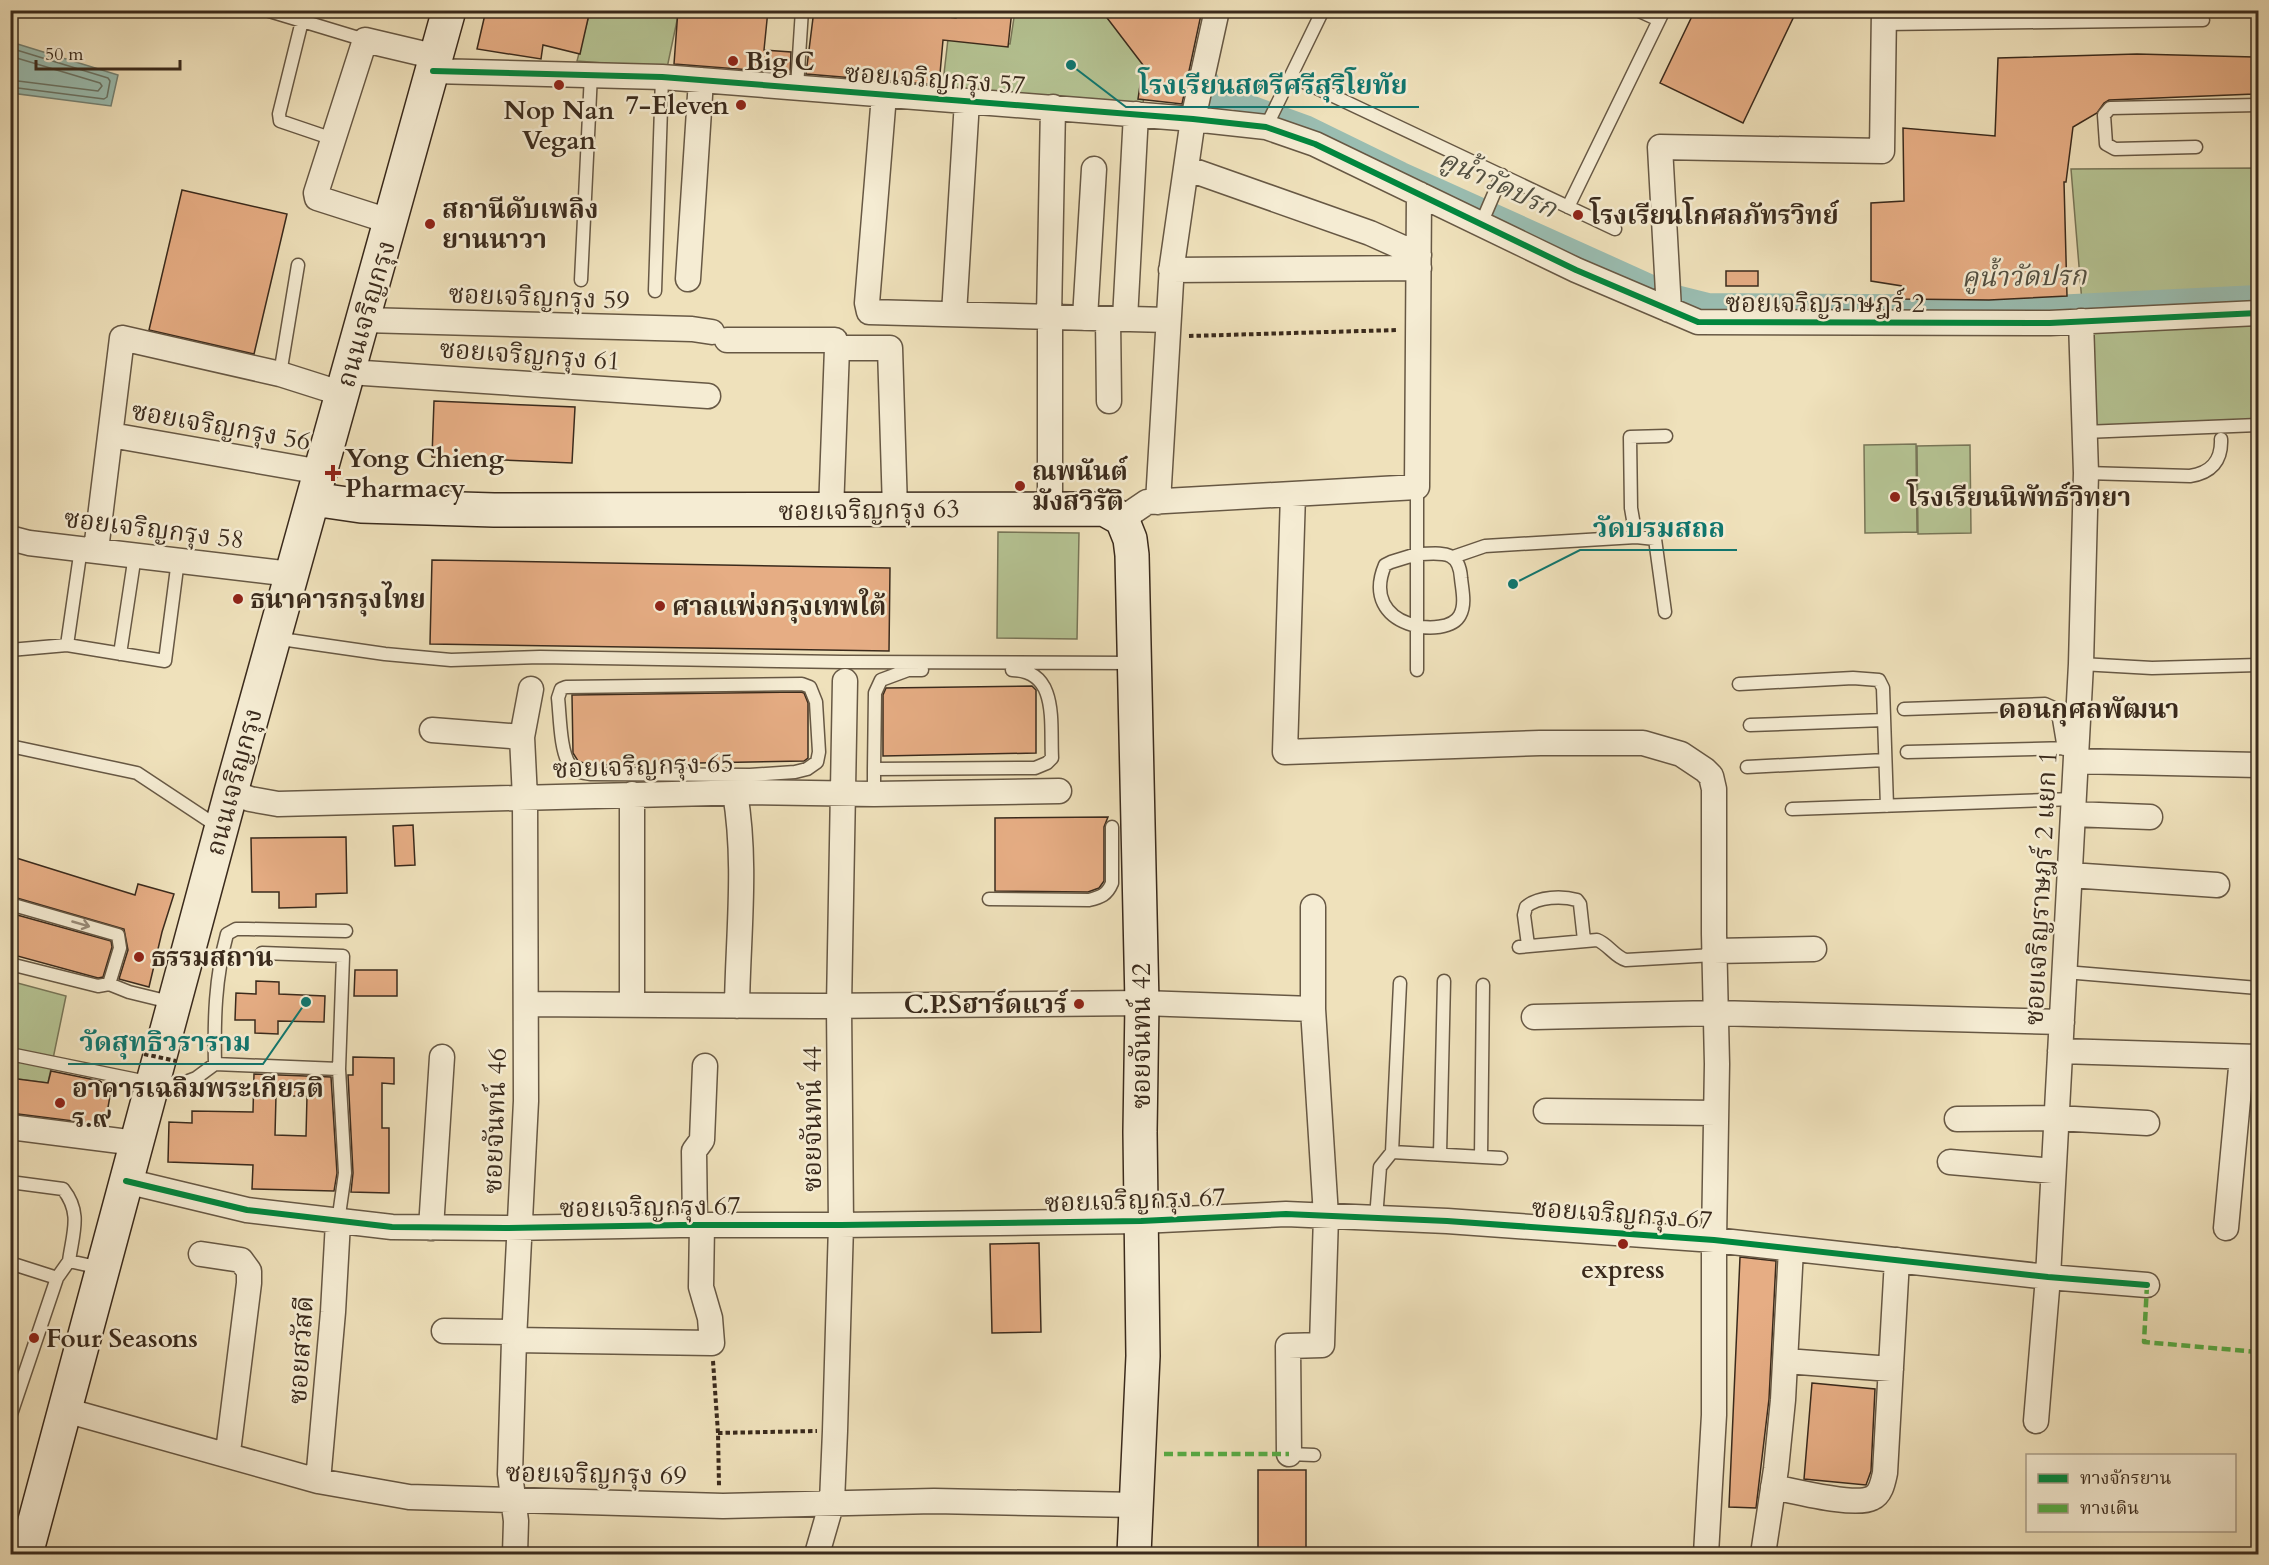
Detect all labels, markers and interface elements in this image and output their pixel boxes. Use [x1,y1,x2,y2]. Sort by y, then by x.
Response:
scale bar [36,33,180,71]
text: 50 m [45,42,84,67]
place label: Big C [745,44,815,79]
marker: Big C [726,54,740,68]
street label: ซอยเจริญกรุง 57 [843,55,1027,103]
callout: โรงเรียนสตรีศรีสุริโยทัย [1126,62,1419,107]
text: โรงเรียนสตรีศรีสุริโยทัย [1137,67,1408,104]
marker: Nop Nan Vegan [552,78,566,92]
place label: 7-Eleven [626,88,729,123]
place label: Nop Nan Vegan [504,93,615,158]
marker: 7-Eleven [734,98,748,112]
water label: คูน้ำวัดปรก [1433,139,1565,228]
place label: สถานีดับเพลิง ยานนาวา [442,192,598,257]
place label: โรงเรียนโกศลภัทรวิทย์ [1589,197,1840,233]
marker: โรงเรียนโกศลภัทรวิทย์ [1571,208,1585,222]
marker: สถานีดับเพลิง ยานนาวา [423,217,437,231]
street label: ถนนเจริญกรุง [328,236,404,392]
water label: คูน้ำวัดปรก [1961,255,2089,297]
street label: ซอยเจริญกรุง 59 [448,276,630,318]
street label: ซอยเจริญราษฎร์ 2 [1725,286,1925,321]
street label: ซอยเจริญกรุง 61 [438,331,622,379]
street label: ซอยเจริญกรุง 56 [129,393,313,459]
place label: Yong Chieng Pharmacy [345,441,505,506]
place label: ณพนันต์ มังสวิรัติ [1032,454,1128,519]
marker: Yong Chieng Pharmacy [326,466,340,480]
marker: ณพนันต์ มังสวิรัติ [1013,479,1027,493]
place label: โรงเรียนนิพัทธ์วิทยา [1906,479,2131,515]
marker: โรงเรียนนิพัทธ์วิทยา [1888,490,1902,504]
street label: ซอยเจริญกรุง 63 [778,491,960,529]
street label: ซอยเจริญกรุง 58 [62,501,246,557]
callout: วัดบรมสถล [1580,505,1737,550]
text: วัดบรมสถล [1593,510,1725,547]
place label: ธนาคารกรุงไทย [250,581,426,617]
place label: ศาลแพ่งกรุงเทพใต้ [672,588,886,624]
marker: ธนาคารกรุงไทย [231,592,245,606]
marker: ศาลแพ่งกรุงเทพใต้ [653,599,667,613]
district label: ดอนกุศลพัฒนา [1999,691,2179,728]
street label: ถนนเจริญกรุง [198,704,270,860]
street label: ซอยเจริญกรุง 65 [552,745,734,787]
street label: ซอยเจริญราษฎร์ 2 แยก 1 [2016,750,2066,1026]
one-way arrow [71,919,90,930]
place label: ธรรมสถาน [151,940,273,975]
marker: ธรรมสถาน [132,950,146,964]
street label: ซอยจันทน์ 42 [1124,963,1159,1109]
place label: C.P.Sฮาร์ดแวร์ [904,987,1069,1022]
marker: C.P.Sฮาร์ดแวร์ [1072,997,1086,1011]
callout: วัดสุทธิวราราม [68,1019,263,1064]
text: วัดสุทธิวราราม [79,1024,251,1061]
street label: ซอยจันทน์ 44 [795,1046,830,1192]
street label: ซอยจันทน์ 46 [475,1047,515,1195]
place label: อาคารเฉลิมพระเกียรติ ร.๙ [72,1071,324,1136]
marker: อาคารเฉลิมพระเกียรติ ร.๙ [53,1096,67,1110]
street label: ซอยเจริญกรุง 67 [1044,1179,1226,1221]
street label: ซอยเจริญกรุง 67 [559,1188,741,1226]
street label: ซอยเจริญกรุง 67 [1530,1190,1714,1238]
marker: express [1616,1237,1630,1251]
place label: express [1581,1252,1665,1287]
street label: ซอยสวัสดี [280,1295,322,1405]
place label: Four Seasons [46,1321,198,1356]
marker: Four Seasons [27,1331,41,1345]
legend [2026,1454,2236,1532]
street label: ซอยเจริญกรุง 69 [505,1455,687,1493]
text: ทางจักรยาน [2080,1466,2171,1491]
text: ทางเดิน [2080,1496,2139,1521]

